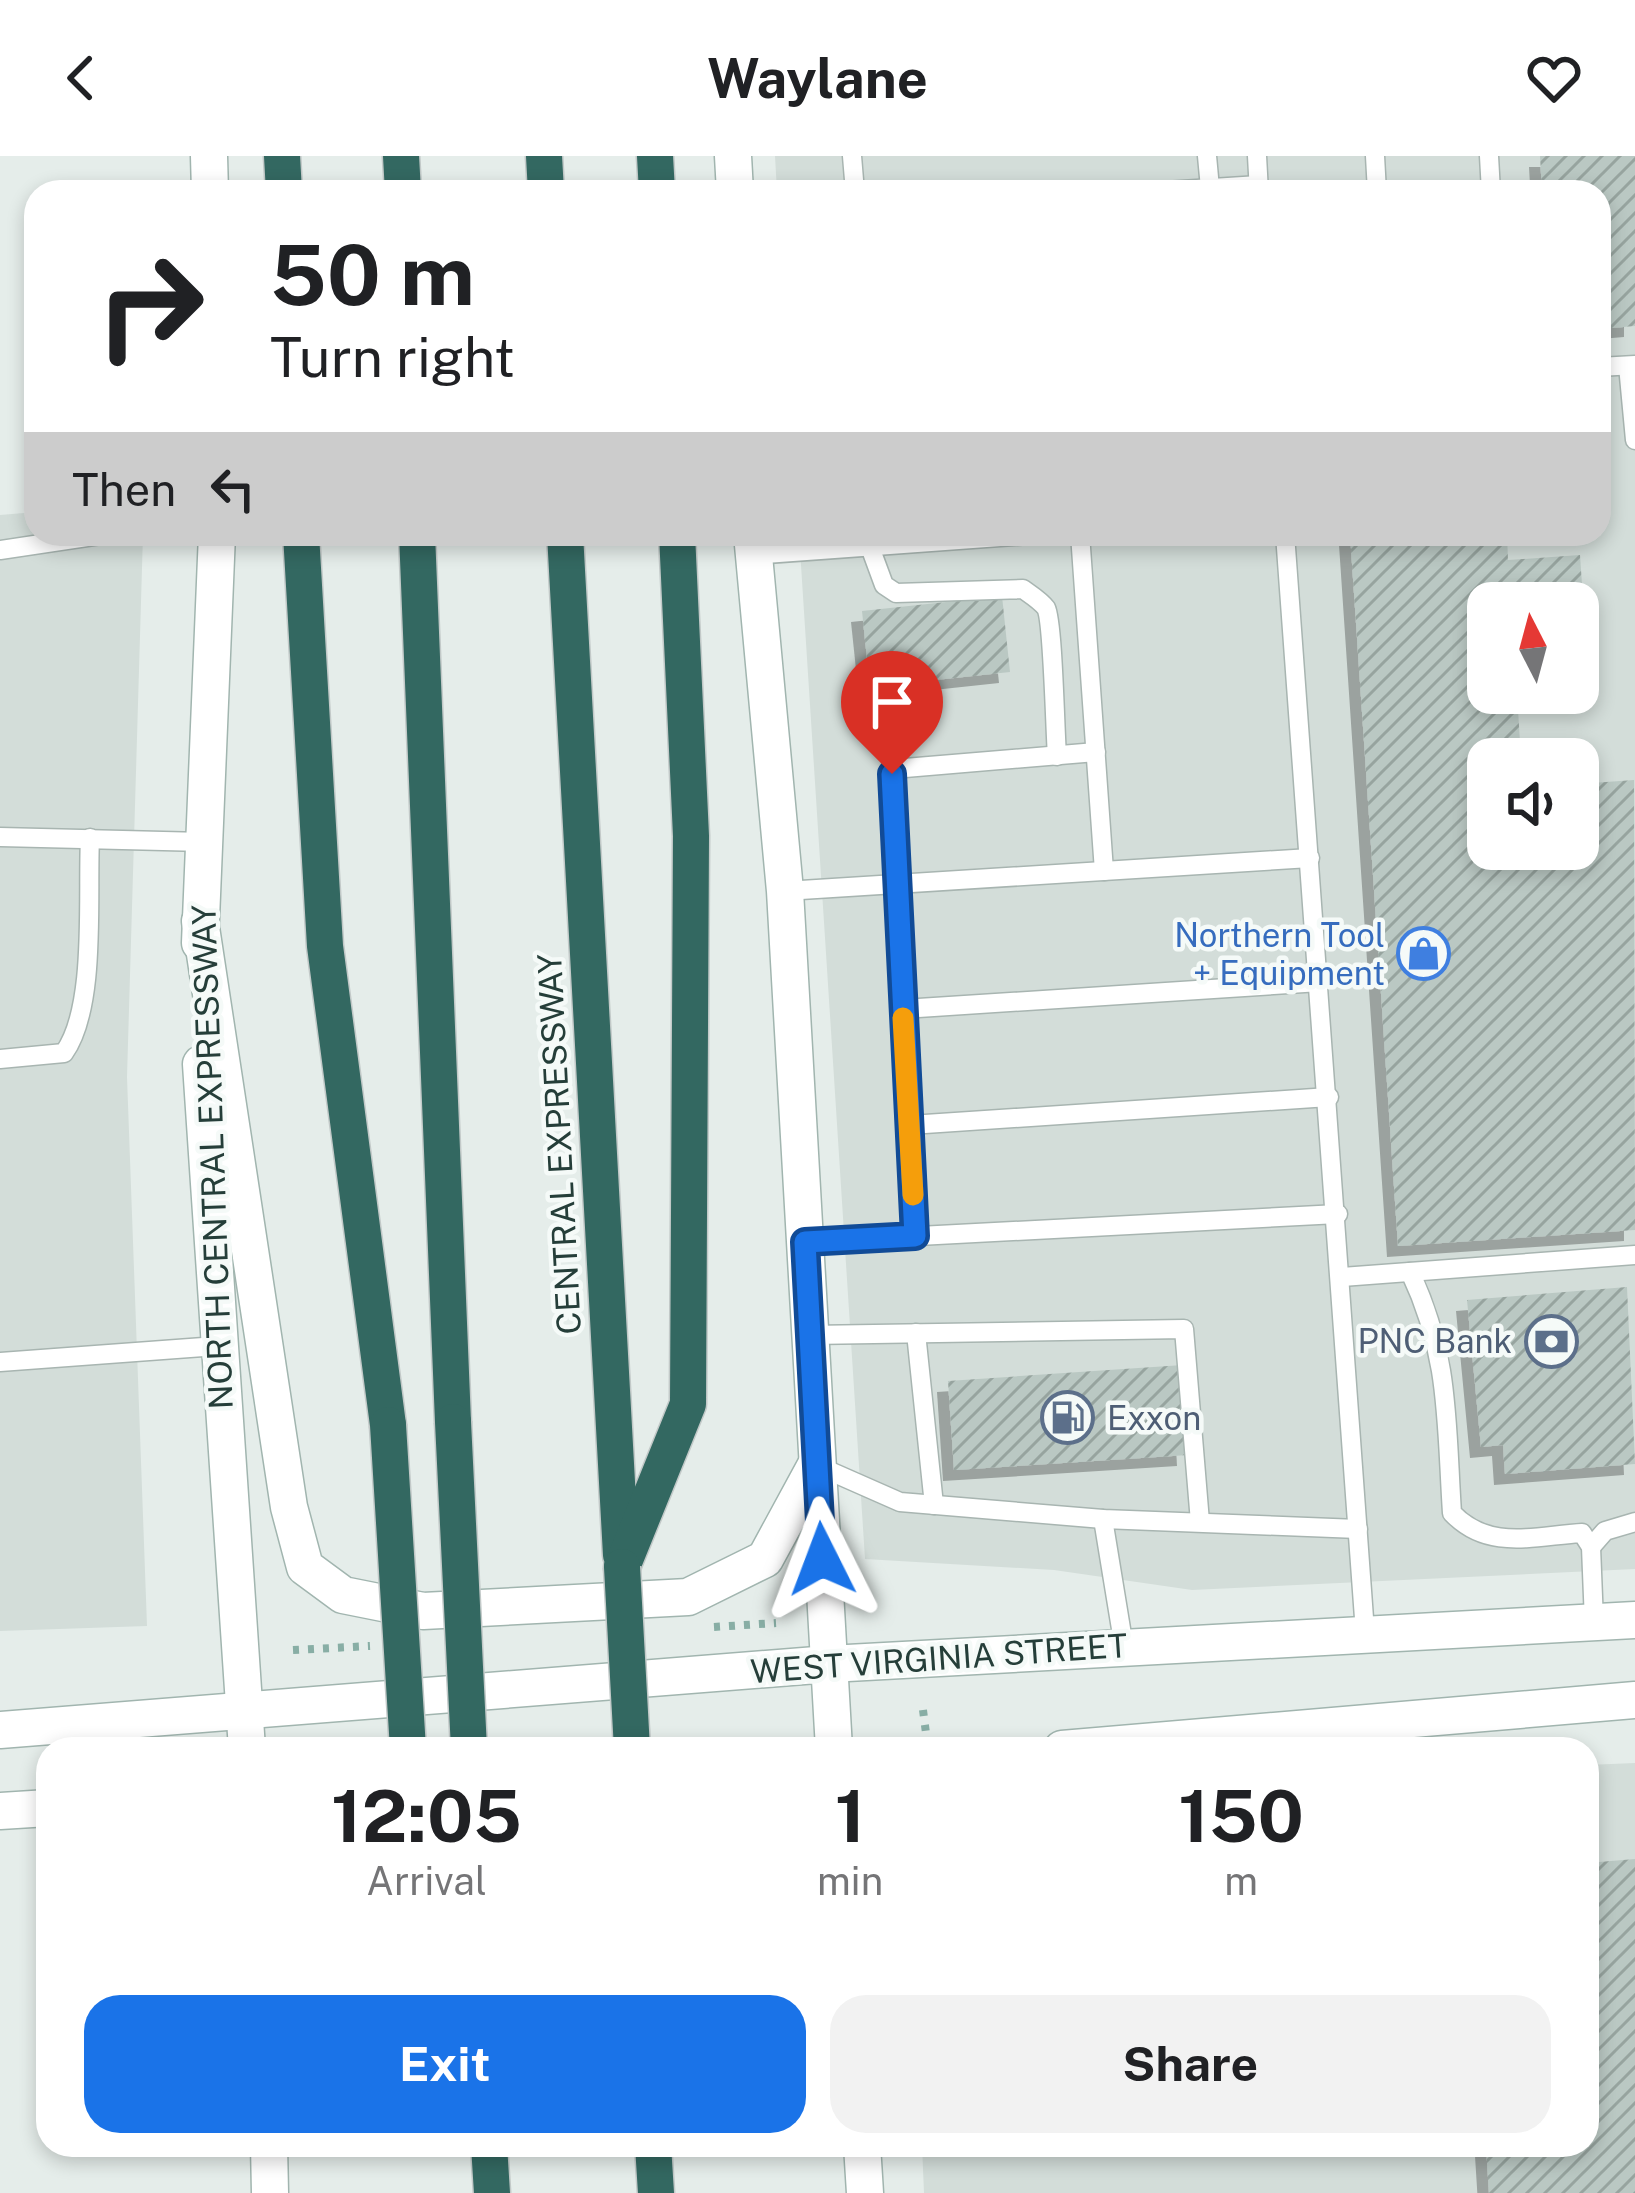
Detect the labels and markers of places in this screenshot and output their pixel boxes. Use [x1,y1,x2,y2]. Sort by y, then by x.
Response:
pin [841,651,943,774]
place label: Northern Tool + Equipment [1174,916,1385,992]
shop icon: Northern Tool + Equipment [1396,926,1452,982]
bank icon: PNC Bank [1523,1313,1579,1369]
place label: PNC Bank [1357,1322,1512,1360]
fuel station icon: Exxon [1040,1390,1096,1446]
place label: Exxon [1107,1399,1201,1437]

